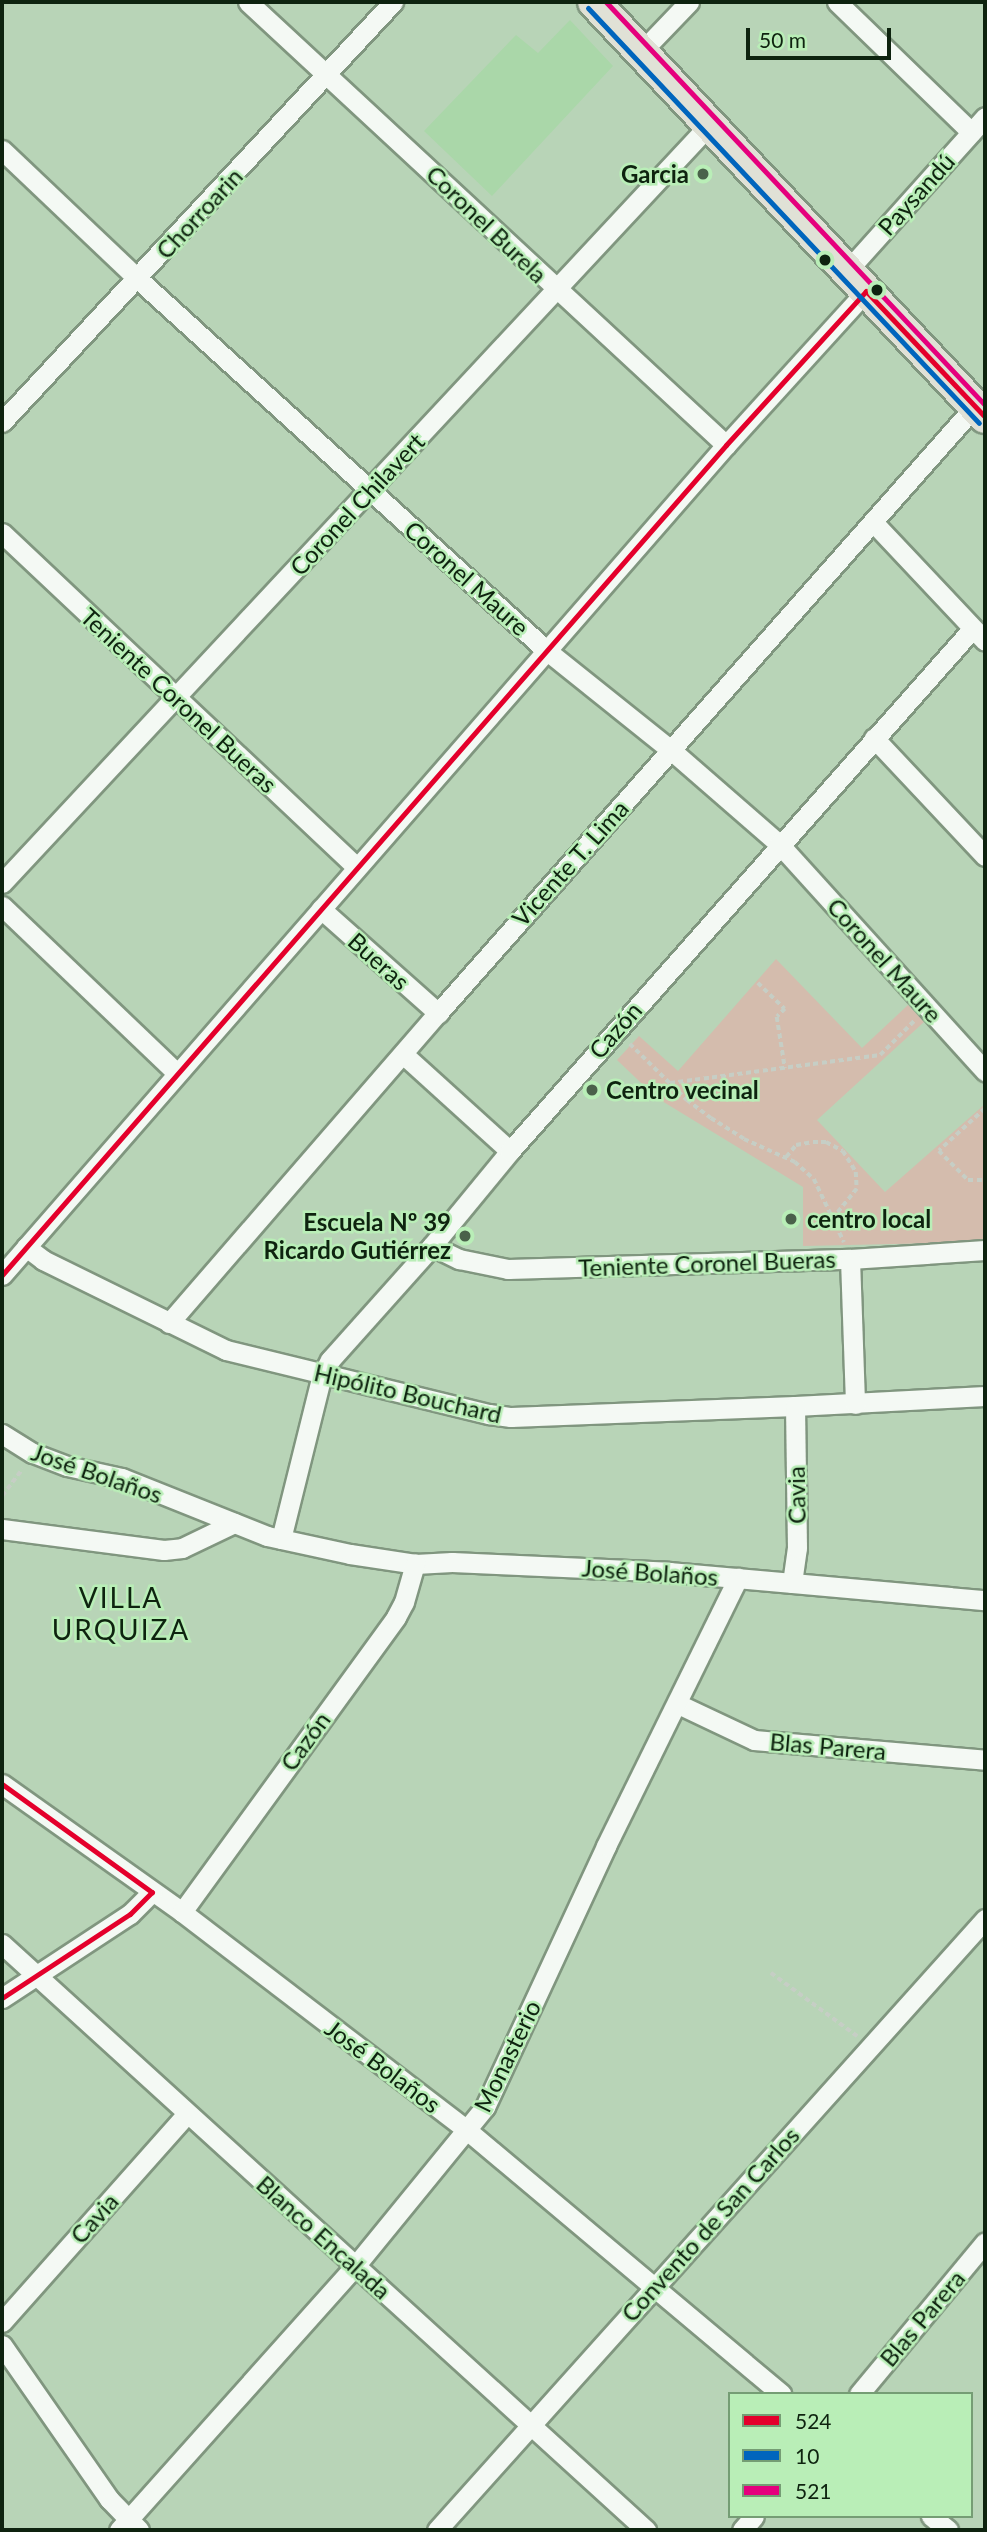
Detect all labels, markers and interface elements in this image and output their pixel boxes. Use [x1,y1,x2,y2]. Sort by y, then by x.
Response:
scale bar [749,14,894,58]
text: 50 m [759,27,806,52]
street label: Paysandú [872,147,960,241]
street label: Coronel Burela [421,159,553,289]
place label: Garcia [621,160,689,188]
street label: Chorroarin [150,162,248,264]
marker: Garcia [695,166,711,182]
unlabelled marker [818,253,832,267]
unlabelled marker [870,283,884,297]
street label: Coronel Chilavert [284,427,430,581]
street label: Coronel Maure [399,515,535,641]
street label: Teniente Coronel Bueras [75,602,283,798]
street label: Vicente T. Lima [506,794,634,932]
street label: Coronel Maure [822,892,948,1028]
street label: Bueras [343,926,415,996]
street label: Cazón [583,996,647,1064]
place label: Centro vecinal [606,1076,759,1104]
marker: Centro vecinal [584,1082,600,1098]
place label: centro local [807,1205,931,1233]
place label: Escuela Nº 39 Ricardo Gutiérrez [264,1208,451,1264]
marker: centro local [781,1209,801,1229]
marker: Escuela Nº 39 Ricardo Gutiérrez [457,1228,473,1244]
street label: Teniente Coronel Bueras [578,1244,836,1282]
street label: Hipólito Bouchard [311,1357,505,1429]
street label: José Bolaños [28,1437,166,1509]
street label: Cavia [781,1466,811,1524]
street label: José Bolaños [581,1553,719,1591]
district label: VILLA URQUIZA [53,1580,189,1646]
street label: Cazón [274,1706,336,1776]
street label: Blas Parera [769,1727,887,1765]
street label: Monasterio [468,1996,546,2116]
street label: José Bolaños [320,2013,446,2119]
street label: Convento de San Carlos [615,2121,805,2327]
street label: Blanco Encalada [251,2169,397,2305]
street label: Cavia [64,2187,124,2249]
street label: Blas Parera [873,2264,971,2372]
legend [728,2392,973,2518]
text: 524 [795,2408,832,2433]
text: 10 [795,2443,819,2468]
text: 521 [795,2478,832,2503]

